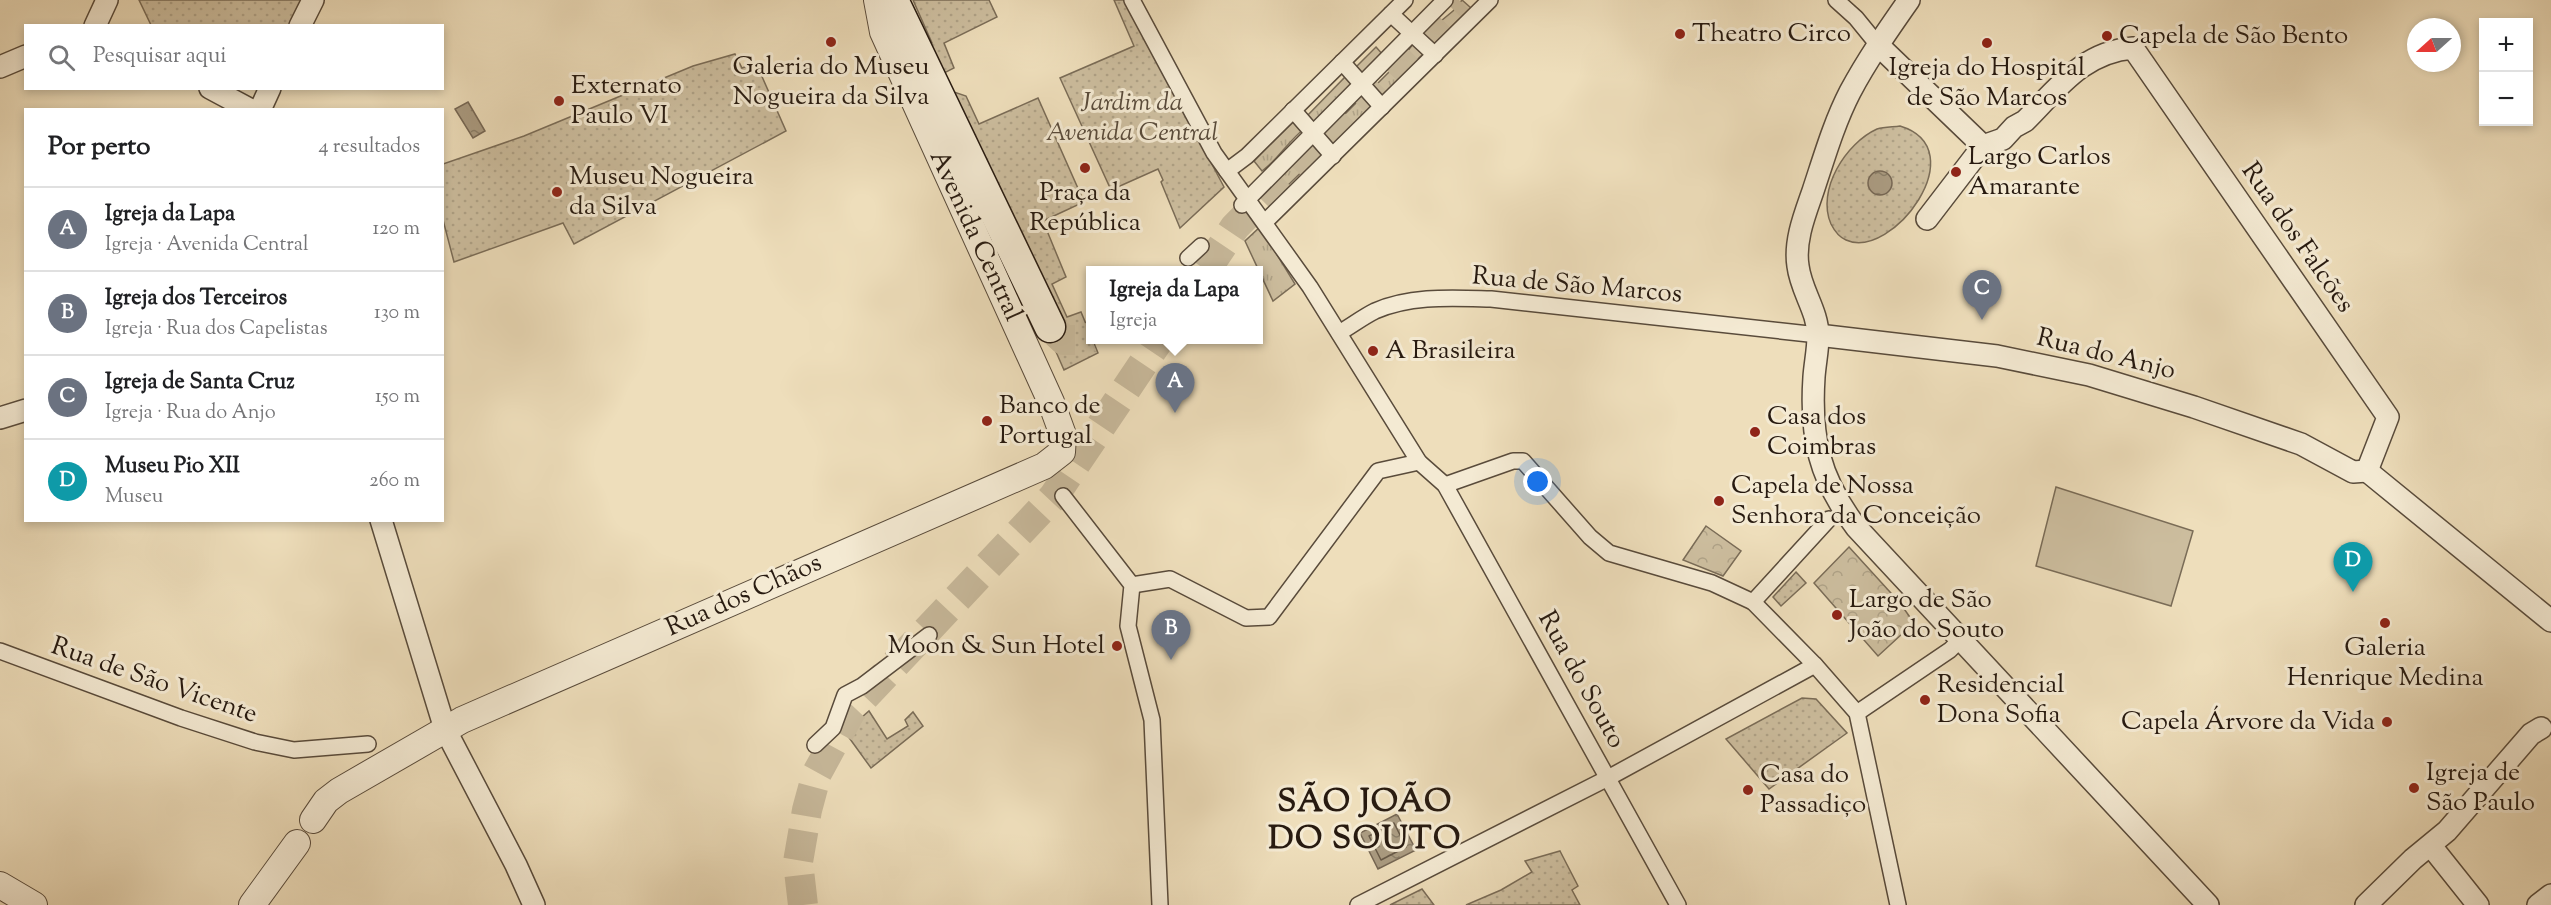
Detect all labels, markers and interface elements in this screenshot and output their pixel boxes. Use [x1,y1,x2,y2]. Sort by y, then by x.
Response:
place label: Theatro Circo [1692,16,1851,53]
place label: Capela de São Bento [2119,18,2348,55]
north arrow [2407,18,2461,72]
map controls [2479,18,2533,126]
button: + [2479,18,2533,72]
search box [24,24,444,90]
marker: Theatro Circo [1673,27,1687,41]
marker: Capela de São Bento [2100,29,2114,43]
marker: Galeria do Museu Nogueira da Silva [824,35,838,49]
marker: Igreja do Hospital de São Marcos [1980,36,1994,50]
icon: search [45,41,78,74]
text: Pesquisar aqui [93,41,227,73]
place label: Galeria do Museu Nogueira da Silva [732,49,930,116]
place label: Igreja do Hospital de São Marcos [1889,50,2085,117]
place label: Externato Paulo VI [571,68,682,135]
button: − [2479,72,2533,126]
park label: Jardim da Avenida Central [1046,85,1218,152]
marker: Externato Paulo VI [552,94,566,108]
text: Por perto [48,129,150,166]
text: 4 resultados [318,133,420,162]
place label: Largo Carlos Amarante [1968,139,2111,206]
street label: Avenida Central [919,144,1031,328]
street label: Rua dos Falcões [2231,155,2363,321]
place label: Museu Nogueira da Silva [569,159,754,226]
marker: Praça da República [1078,161,1092,175]
marker: Largo Carlos Amarante [1949,165,1963,179]
place label: Praça da República [1029,175,1141,242]
marker: Museu Nogueira da Silva [550,185,564,199]
text: Igreja da Lapa [105,199,235,231]
text: A [59,215,76,244]
text: 120 m [372,215,420,244]
text: Igreja · Avenida Central [105,231,309,260]
street label: Rua de São Marcos [1470,258,1684,314]
popup [1086,266,1263,344]
pin: C [1962,270,2002,320]
text: Igreja da Lapa [1109,275,1240,307]
text: Igreja dos Terceiros [105,283,287,315]
text: B [61,299,74,328]
text: 130 m [374,299,420,328]
text: Igreja [1109,307,1157,336]
text: Igreja · Rua dos Capelistas [105,315,328,344]
street label: Rua do Anjo [2033,320,2179,390]
place label: A Brasileira [1385,333,1515,370]
marker: A Brasileira [1366,344,1380,358]
pin: A [1156,364,1194,413]
text: Igreja de Santa Cruz [105,367,294,399]
text: C [59,383,76,412]
text: 150 m [375,383,420,412]
place label: Banco de Portugal [999,388,1101,455]
text: Igreja · Rua do Anjo [105,399,276,428]
place label: Casa dos Coimbras [1767,399,1876,466]
marker: Banco de Portugal [980,414,994,428]
marker: Casa dos Coimbras [1748,425,1762,439]
text: Museu Pio XII [105,451,240,483]
text: D [60,467,75,496]
text: 260 m [369,467,420,496]
your location [1523,467,1552,496]
place label: Capela de Nossa Senhora da Conceição [1731,468,1981,535]
text: Museu [105,483,163,512]
marker: Capela de Nossa Senhora da Conceição [1712,494,1726,508]
pin: D [2334,542,2372,592]
street label: Rua dos Chãos [660,545,828,647]
place label: Largo de São João do Souto [1847,582,2004,649]
street label: Rua do Souto [1528,604,1634,756]
marker: Largo de São João do Souto [1830,608,1844,622]
pin: B [1152,610,1190,660]
marker: Galeria Henrique Medina [2378,616,2392,630]
street label: Rua de São Vicente [46,628,262,734]
place label: Moon & Sun Hotel [888,628,1105,665]
place label: Galeria Henrique Medina [2287,630,2483,697]
marker: Moon & Sun Hotel [1110,639,1124,653]
place label: Residencial Dona Sofia [1937,667,2065,734]
marker: Residencial Dona Sofia [1918,693,1932,707]
place label: Capela Árvore da Vida [2121,704,2375,741]
marker: Capela Árvore da Vida [2380,715,2394,729]
place label: Igreja de São Paulo [2426,755,2535,822]
place label: Casa do Passadiço [1760,757,1866,824]
district label: SÃO JOÃO DO SOUTO [1268,780,1462,863]
marker: Igreja de São Paulo [2407,781,2421,795]
marker: Casa do Passadiço [1741,783,1755,797]

